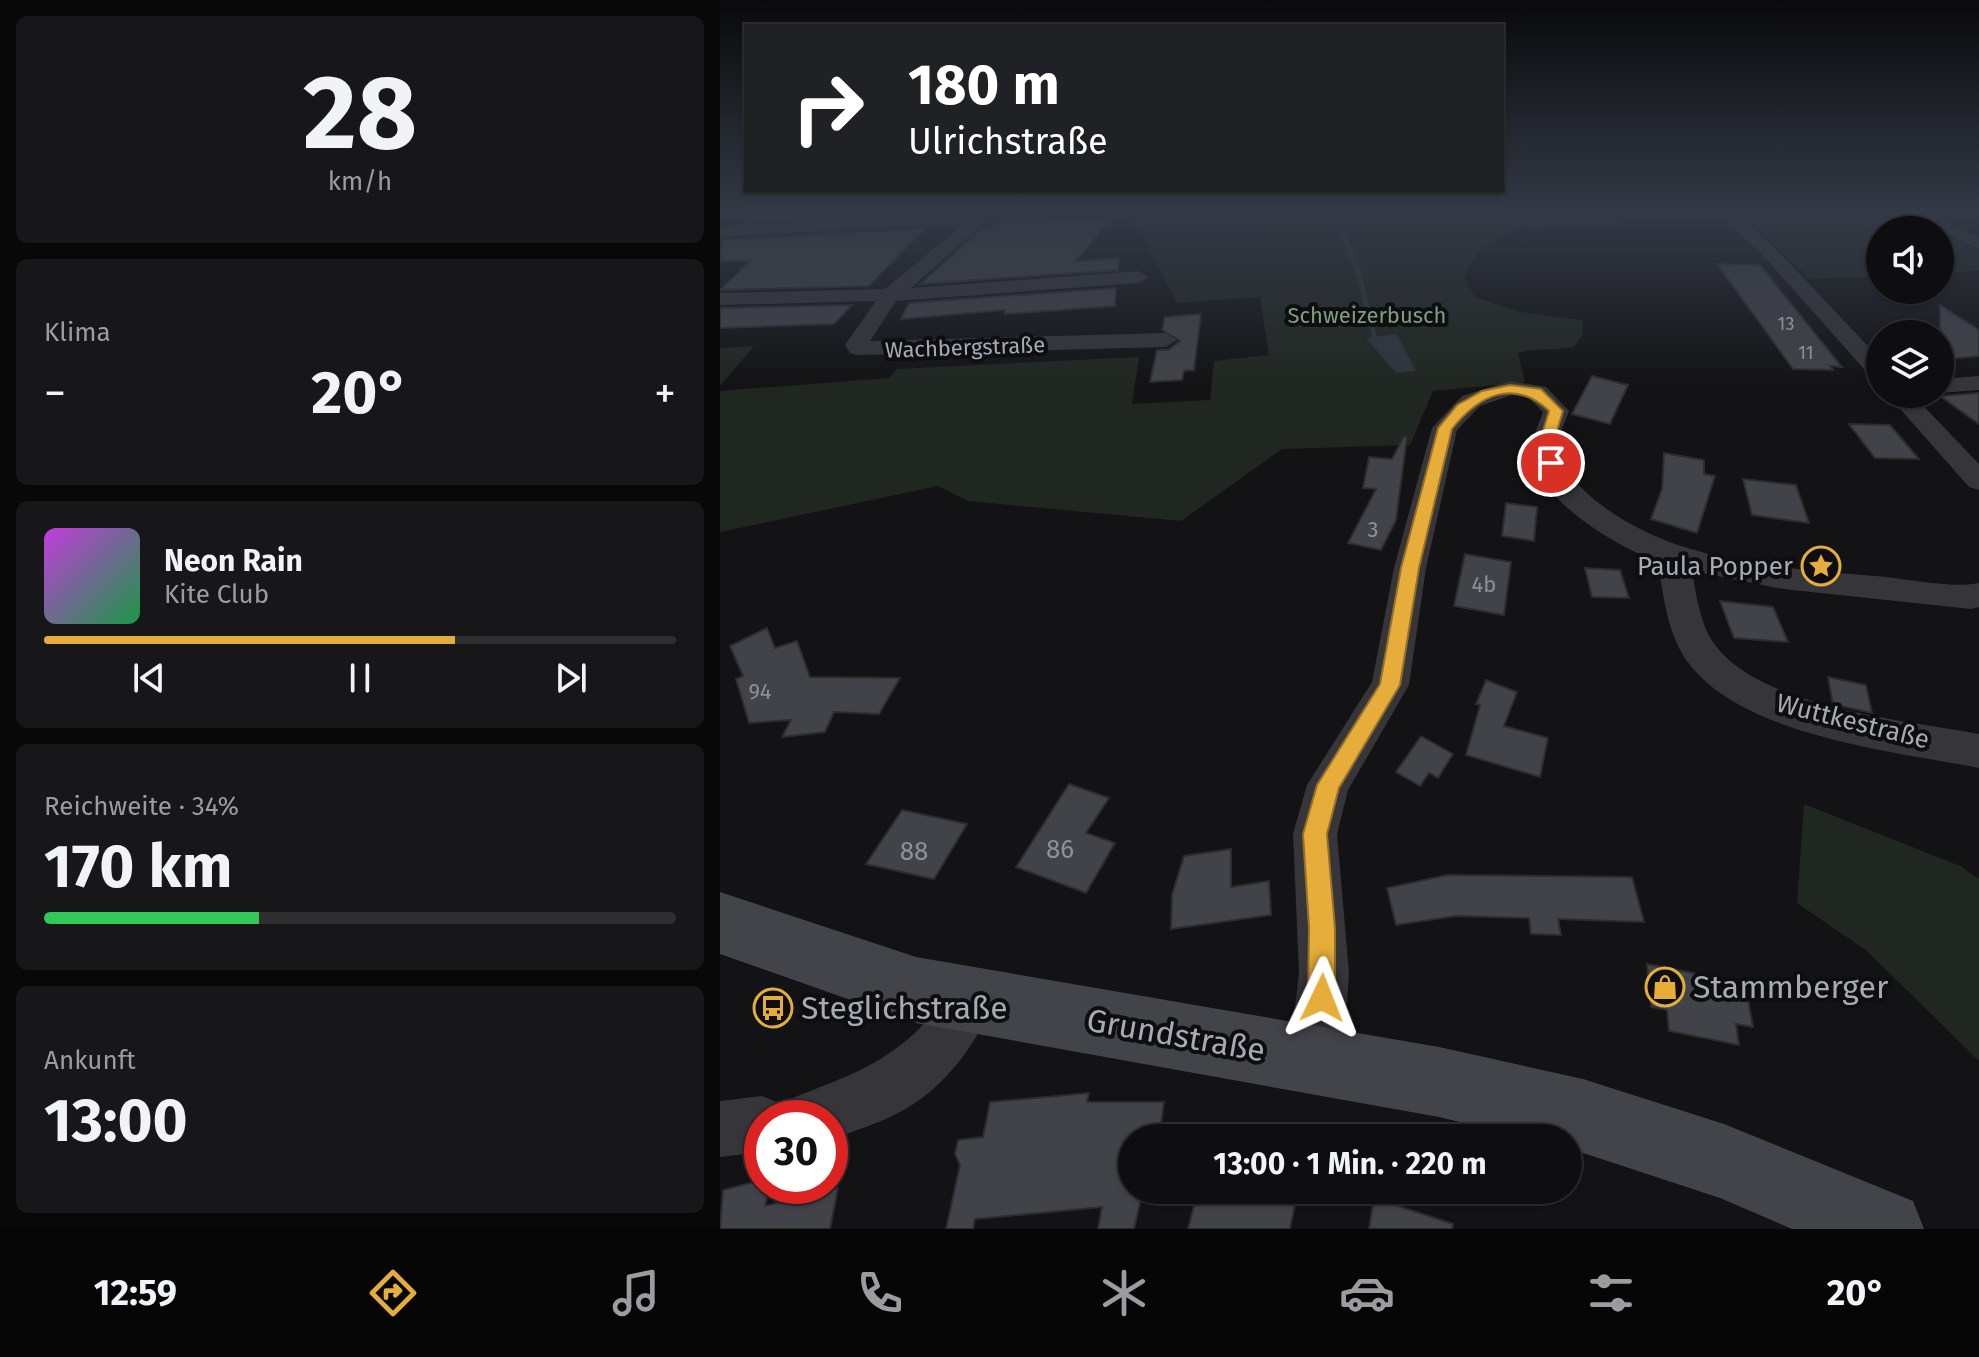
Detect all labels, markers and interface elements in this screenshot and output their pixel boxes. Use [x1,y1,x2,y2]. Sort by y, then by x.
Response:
text: 28 [303,51,417,176]
text: 180 m [908,52,1060,119]
icon: right [776,56,880,160]
text: Ulrichstraße [908,120,1108,164]
text: km/h [328,166,392,197]
map controls [1866,216,1954,408]
button: sound [1866,216,1954,304]
park label: Schweizerbusch [1288,302,1446,329]
house number: 13 [1778,313,1794,335]
text: Klima [44,317,111,348]
button: layers [1866,320,1954,408]
street label: Wachbergstraße [884,331,1046,364]
house number: 11 [1798,342,1814,364]
text: 20° [311,357,409,429]
text: − [44,367,66,420]
text: + [654,367,676,420]
pin [1517,429,1585,497]
icon: arrive [1529,441,1573,485]
house number: 3 [1368,516,1378,543]
text: Neon Rain [164,543,303,579]
place icon: Paula Popper [1800,545,1842,587]
place label: Paula Popper [1637,551,1793,582]
house number: 4b [1472,571,1496,598]
text: Kite Club [164,579,269,610]
icon: previous [127,656,171,700]
icon: pause [338,656,382,700]
icon: next [549,656,593,700]
house number: 94 [748,678,772,705]
street label: Wuttkestraße [1773,687,1933,755]
text: Reichweite · 34% [44,791,239,822]
text: 170 km [44,831,232,903]
house number: 86 [1046,834,1074,865]
house number: 88 [900,836,928,867]
position arrow [1280,956,1364,1040]
shop icon: Stammberger [1644,966,1686,1008]
place label: Stammberger [1693,968,1889,1006]
bus stop icon: Steglichstraße [752,987,794,1029]
place label: Steglichstraße [801,989,1008,1027]
street label: Grundstraße [1084,1001,1268,1069]
text: Ankunft [44,1045,136,1076]
text: 13:00 [44,1085,188,1157]
speed limit sign: 30 [744,1100,848,1204]
text: 13:00 · 1 Min. · 220 m [1213,1146,1487,1182]
icon: directions [365,1265,421,1321]
icon: music [608,1265,664,1321]
icon: phone [852,1265,908,1321]
icon: climate [1096,1265,1152,1321]
icon: car [1339,1265,1395,1321]
icon: filters [1583,1265,1639,1321]
text: 12:59 [94,1271,177,1315]
text: 20° [1827,1271,1885,1315]

